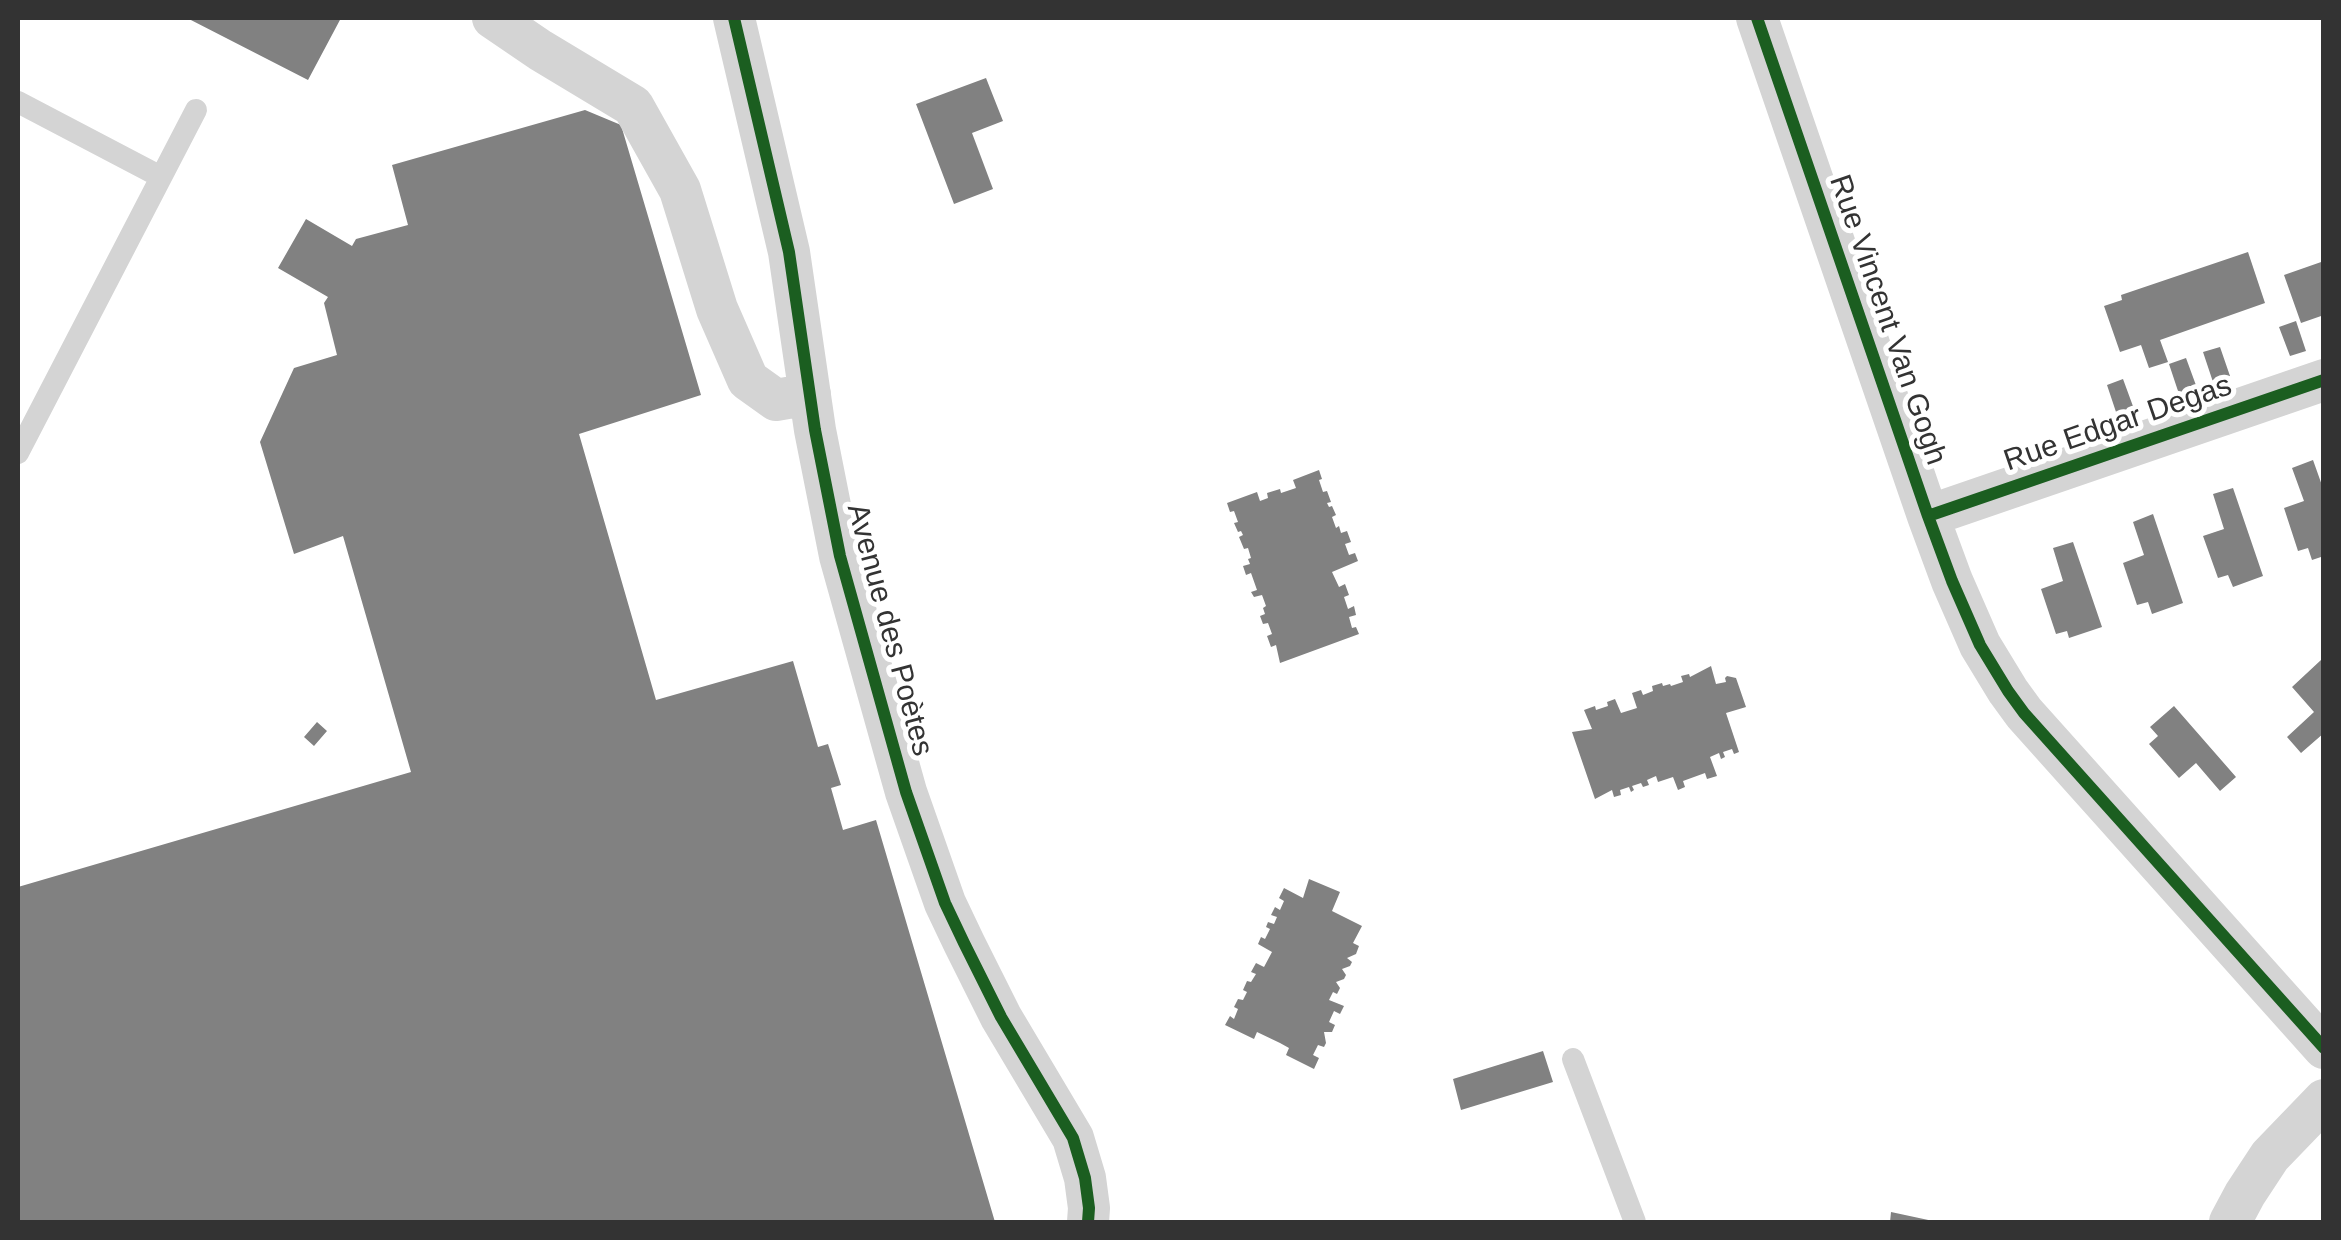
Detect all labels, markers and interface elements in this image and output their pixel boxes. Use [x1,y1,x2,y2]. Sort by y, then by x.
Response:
street label: Rue Vincent Van Gogh [1820,170,1954,470]
street label: Rue Edgar Degas [1999,368,2237,480]
street label: Avenue des Poètes [838,500,940,760]

